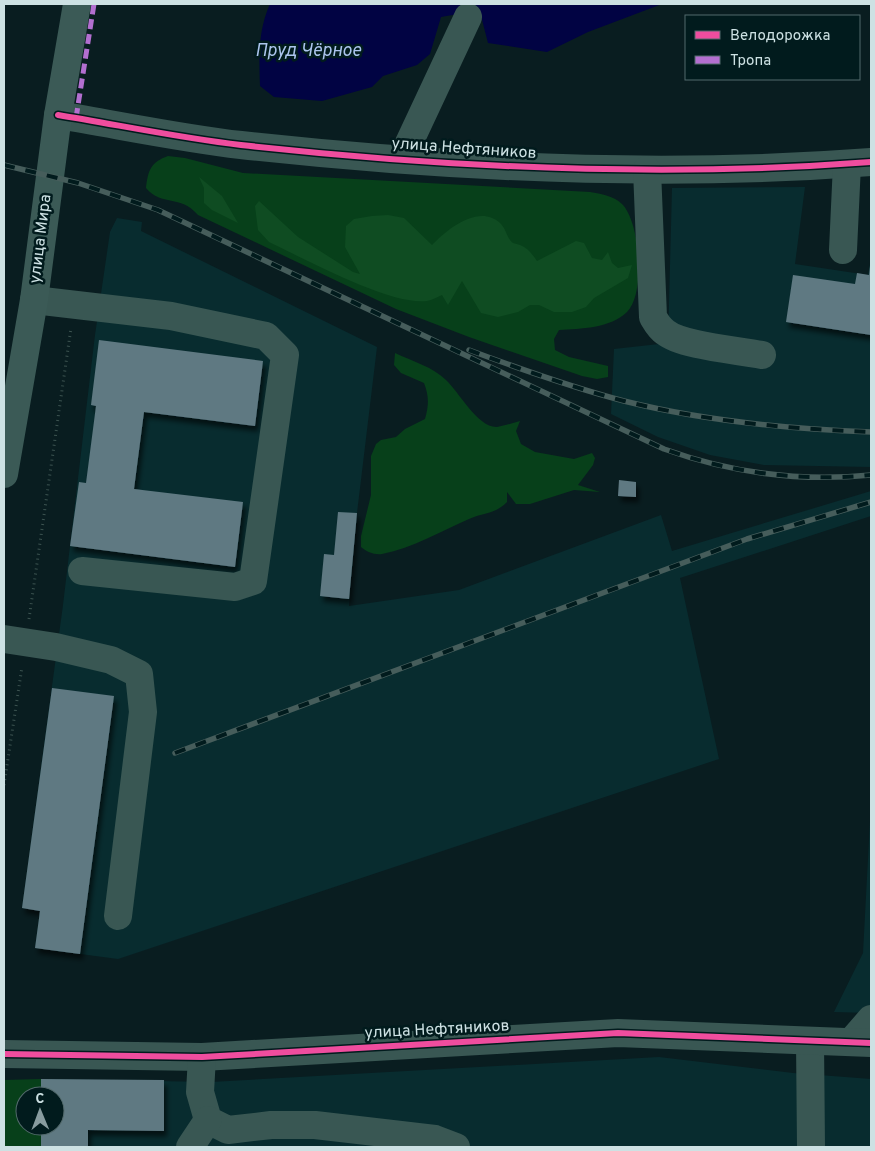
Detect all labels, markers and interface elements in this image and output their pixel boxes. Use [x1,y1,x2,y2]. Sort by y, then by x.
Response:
legend [685,15,860,80]
text: Велодорожка [730,27,830,46]
water label: Пруд Чёрное [255,40,362,63]
text: Тропа [730,52,771,71]
street label: улица Нефтяников [391,134,537,164]
street label: улица Мира [26,193,56,285]
street label: улица Нефтяников [364,1016,510,1044]
north arrow [15,1086,65,1136]
text: С [35,1091,44,1108]

